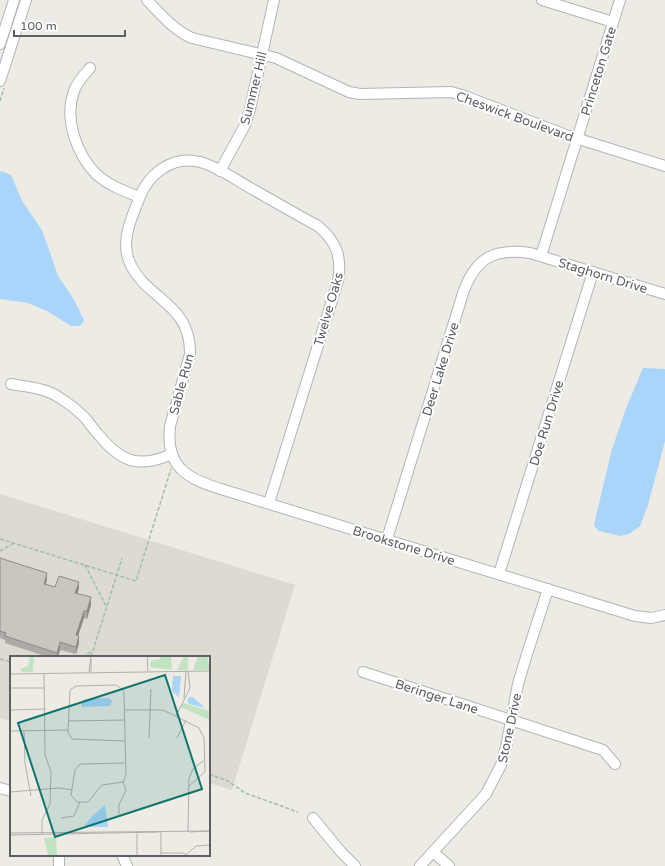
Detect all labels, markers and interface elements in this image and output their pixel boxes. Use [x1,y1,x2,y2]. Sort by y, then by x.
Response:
scale bar [14,12,125,38]
text: 100 m [20,19,57,33]
street label: Princeton Gate [578,25,620,118]
street label: Summer Hill [237,50,271,126]
street label: Cheswick Boulevard [454,88,576,146]
street label: Staghorn Drive [556,255,649,297]
street label: Twelve Oaks [311,270,347,348]
street label: Deer Lake Drive [419,321,463,418]
street label: Sable Run [166,352,198,417]
street label: Doe Run Drive [526,379,568,468]
street label: Brookstone Drive [351,523,457,569]
inset map [10,656,210,856]
street label: Beringer Lane [393,676,480,718]
street label: Stone Drive [495,692,525,765]

